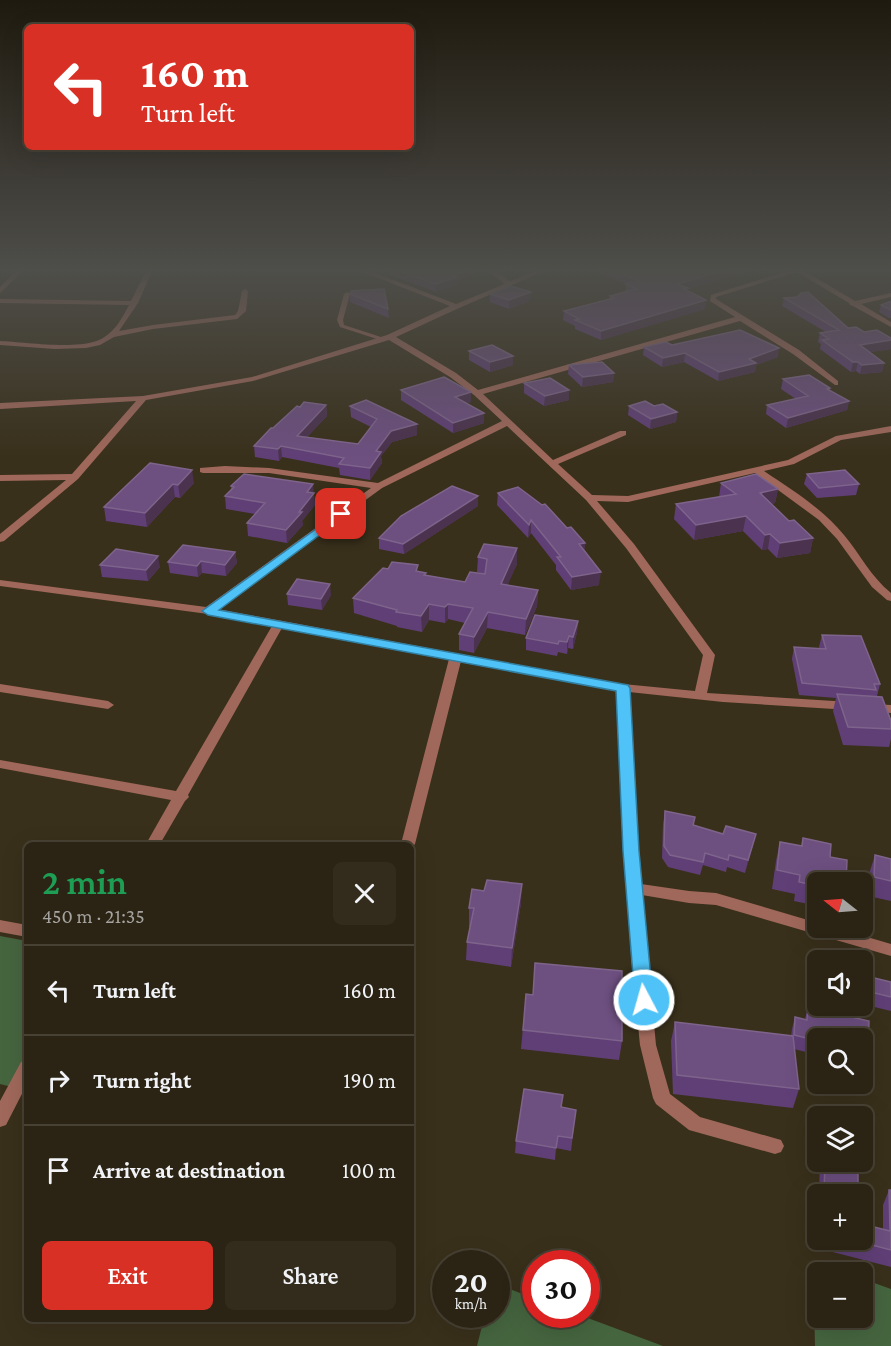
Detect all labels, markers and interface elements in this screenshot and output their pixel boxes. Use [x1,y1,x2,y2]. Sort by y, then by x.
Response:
icon: left [42,48,120,126]
text: 160 m [141,49,249,96]
text: Turn left [141,98,235,128]
pin [315,488,366,539]
icon: arrive [324,497,357,530]
text: 2 min [42,862,127,902]
button: close [333,862,396,925]
north arrow [807,872,873,938]
map controls [807,872,873,1328]
text: 450 m · 21:35 [42,905,145,927]
button: sound [807,950,873,1016]
position arrow [612,968,676,1032]
icon: left [42,974,75,1007]
text: Turn left [93,978,176,1003]
text: 160 m [343,978,396,1003]
button: search [807,1028,873,1094]
icon: right [42,1064,75,1097]
text: Turn right [93,1068,191,1093]
text: 190 m [343,1068,396,1093]
button: layers [807,1106,873,1172]
icon: arrive [42,1154,75,1187]
text: Arrive at destination [93,1158,285,1183]
text: 100 m [342,1158,396,1183]
button: + [807,1184,873,1250]
button: Exit [42,1241,213,1310]
button: Share [225,1241,396,1310]
speed limit sign: 30 [522,1250,600,1328]
button: − [807,1262,873,1328]
text: 20 [454,1265,488,1298]
text: km/h [455,1296,487,1312]

